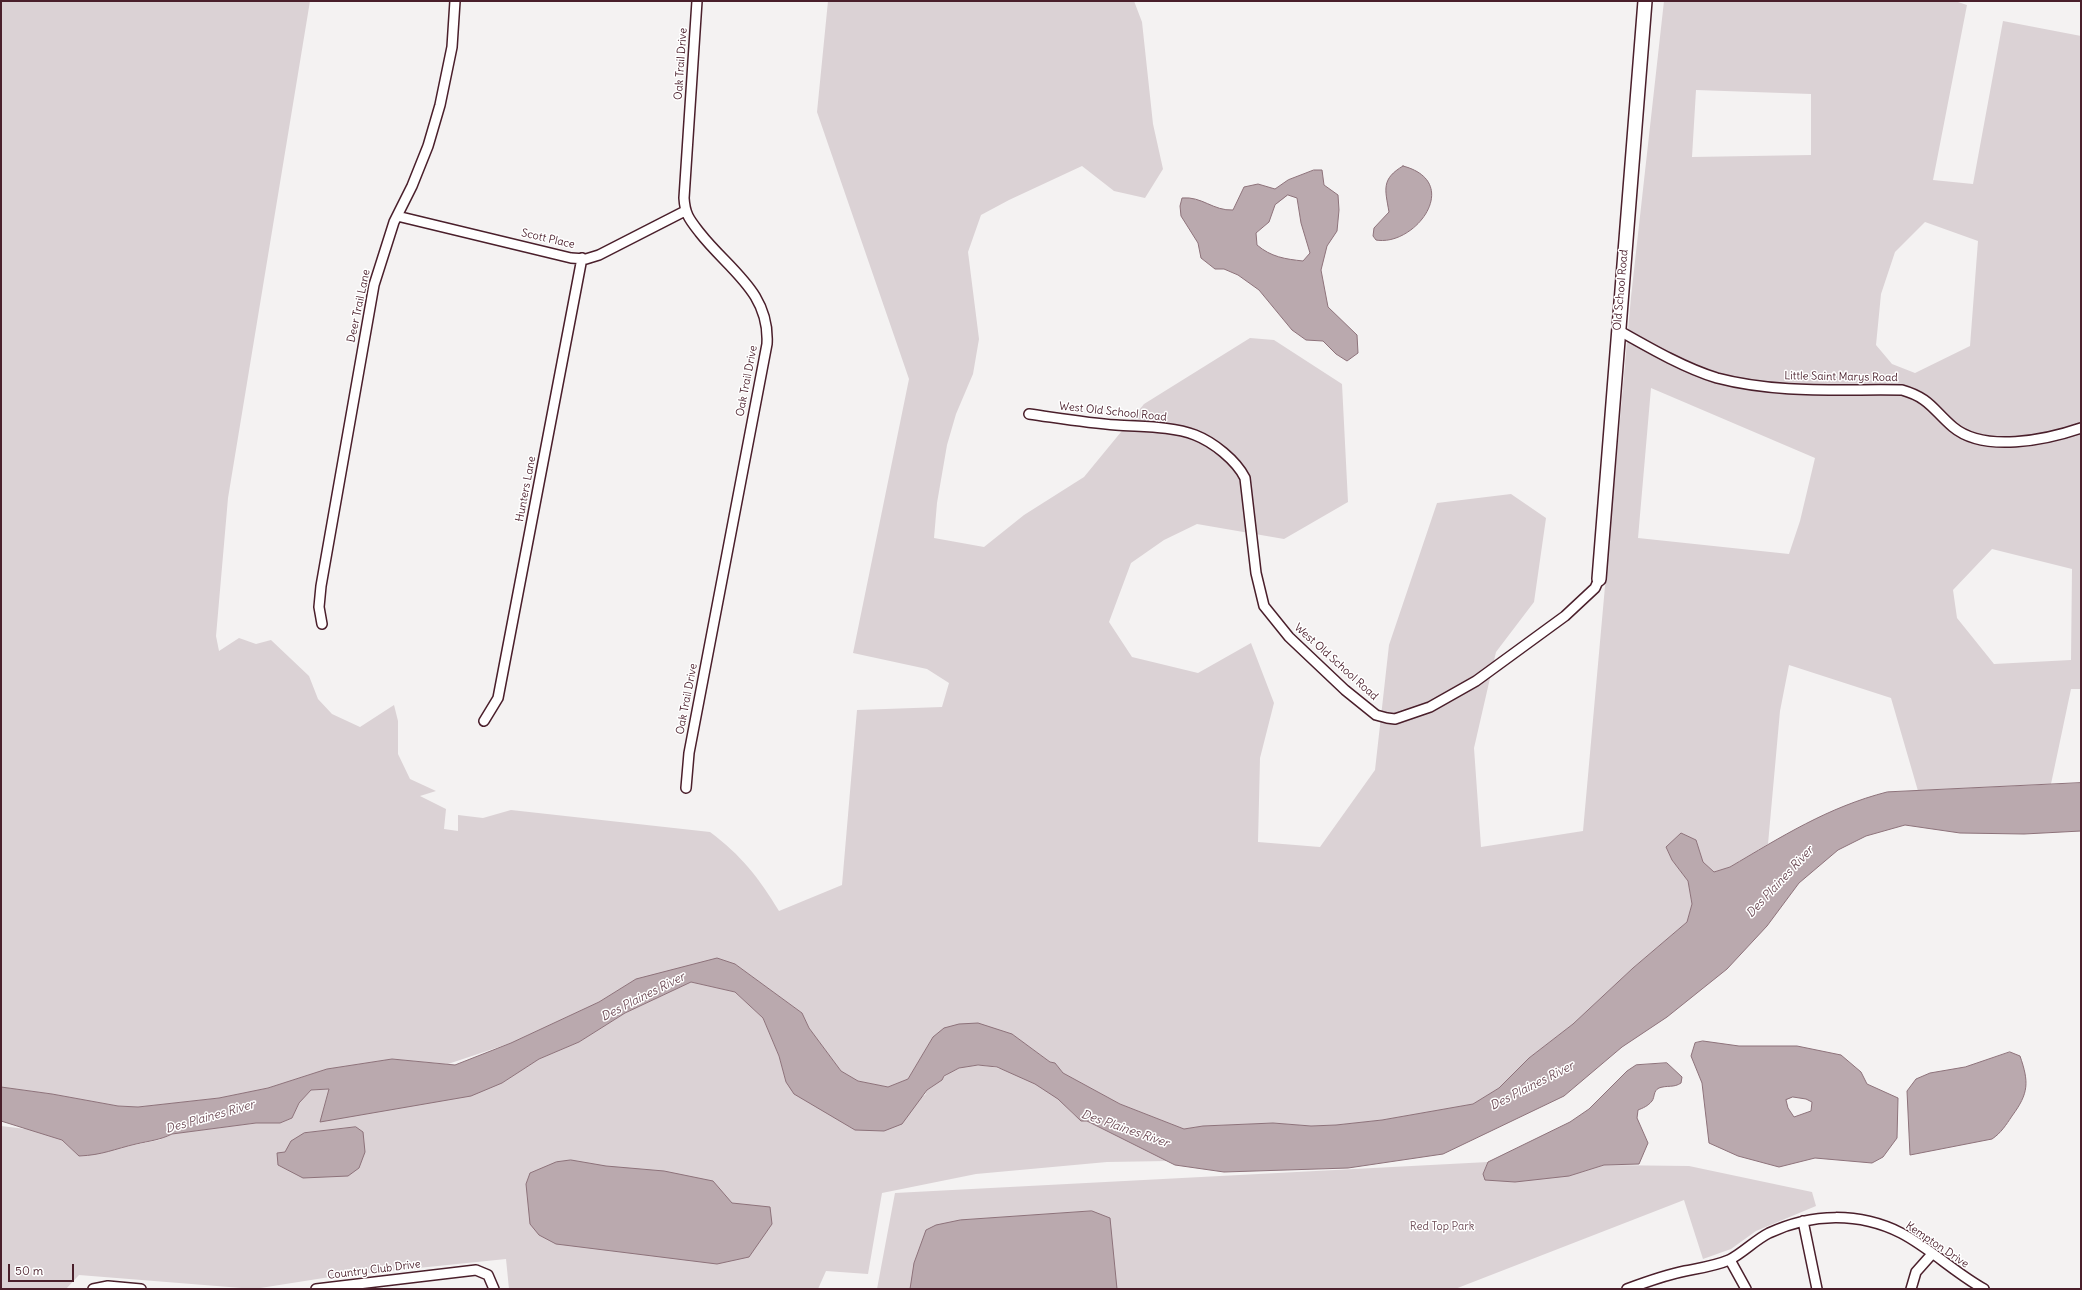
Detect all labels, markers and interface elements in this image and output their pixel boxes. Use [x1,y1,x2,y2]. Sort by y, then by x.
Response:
street label: Oak Trail Drive [672,28,690,100]
street label: Scott Place [520,226,576,252]
street label: Old School Road [1611,249,1631,331]
street label: Deer Trail Lane [345,268,373,344]
street label: Oak Trail Drive [734,344,760,418]
street label: Little Saint Marys Road [1784,369,1898,385]
street label: West Old School Road [1058,400,1168,424]
street label: Hunters Lane [513,455,539,523]
street label: West Old School Road [1291,621,1381,703]
street label: Oak Trail Drive [674,662,700,736]
water label: Des Plaines River [1743,843,1817,921]
water label: Des Plaines River [599,970,687,1024]
water label: Des Plaines River [1488,1059,1576,1113]
water label: Des Plaines River [164,1097,256,1137]
water label: Des Plaines River [1079,1107,1171,1151]
street label: Kempton Drive [1903,1219,1971,1271]
park label: Red Top Park [1410,1220,1474,1234]
scale bar [10,1256,76,1282]
street label: Country Club Drive [327,1258,421,1282]
text: 50 m [15,1263,43,1278]

